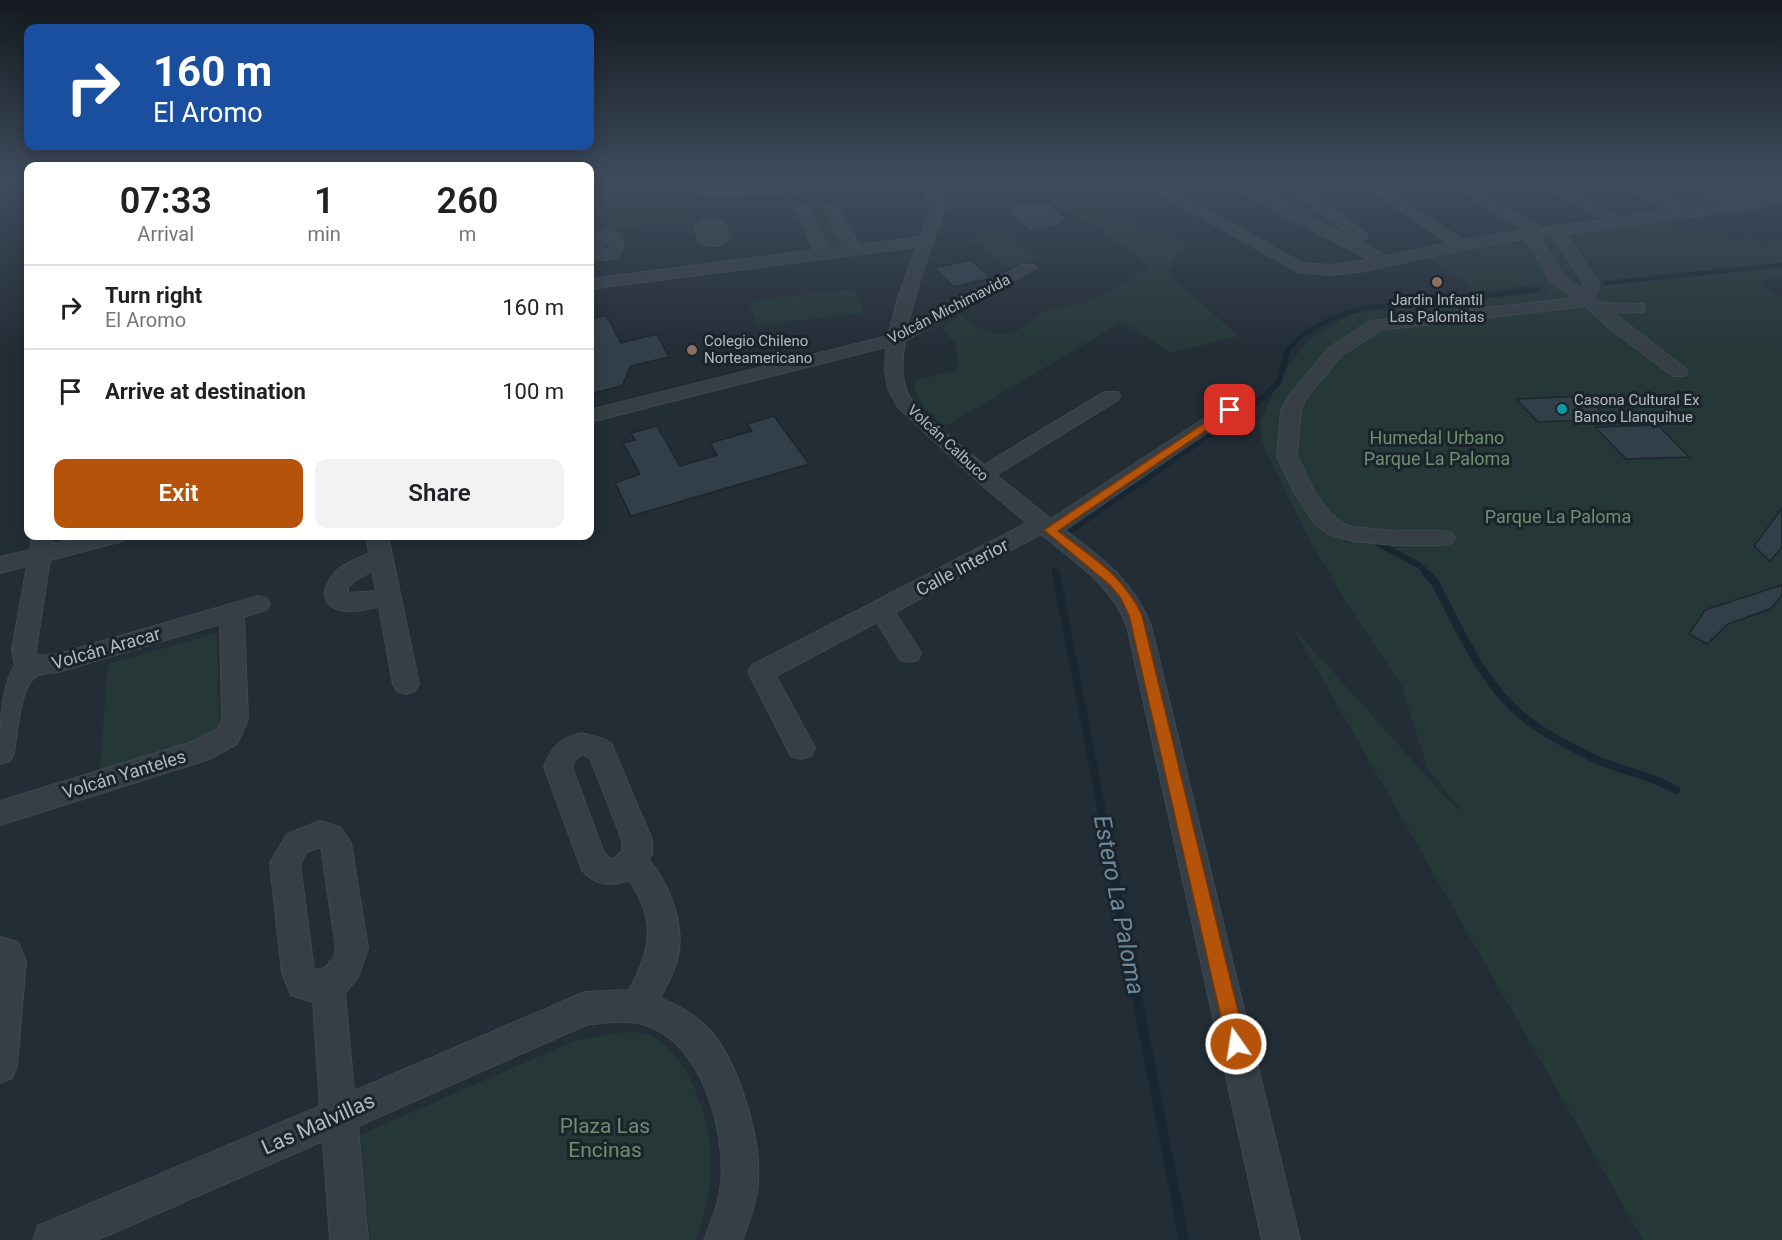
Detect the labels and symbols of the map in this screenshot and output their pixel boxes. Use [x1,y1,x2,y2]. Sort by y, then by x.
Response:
street label: Volcán Michimavida [885,270,1013,348]
marker: Jardin Infantil Las Palomitas [1430,275,1444,289]
place label: Jardin Infantil Las Palomitas [1389,291,1485,326]
place label: Colegio Chileno Norteamericano [704,332,812,367]
marker: Colegio Chileno Norteamericano [685,343,699,357]
pin [1204,384,1255,435]
place label: Casona Cultural Ex Banco Llanquihue [1574,391,1700,426]
street label: Volcán Calbuco [904,401,992,485]
marker: Casona Cultural Ex Banco Llanquihue [1555,402,1569,416]
park label: Humedal Urbano Parque La Paloma [1364,427,1510,469]
park label: Parque La Paloma [1485,506,1631,527]
street label: Calle Interior [912,534,1012,600]
street label: Volcán Aracar [49,622,163,674]
street label: Volcán Yanteles [60,745,188,803]
water label: Estero La Paloma [1088,813,1150,997]
position arrow [1204,1012,1268,1076]
street label: Las Malvillas [258,1088,378,1160]
park label: Plaza Las Encinas [560,1114,650,1162]

